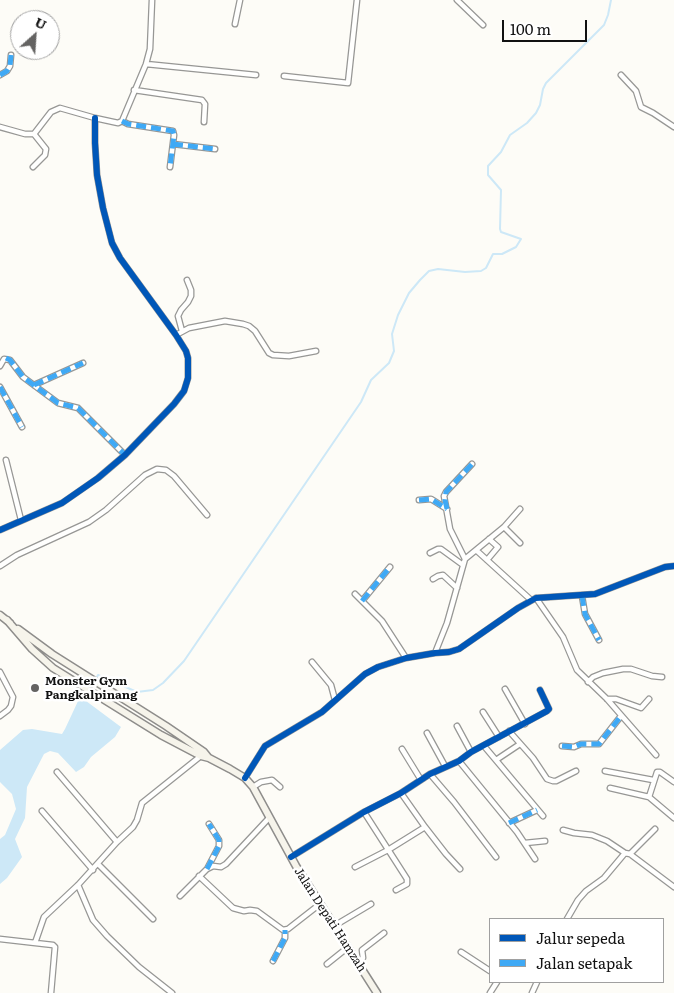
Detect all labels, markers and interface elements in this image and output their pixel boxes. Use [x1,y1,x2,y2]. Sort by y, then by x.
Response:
north arrow [10,10,60,60]
scale bar [504,10,589,42]
text: U [32,11,50,34]
text: 100 m [510,17,551,40]
place label: Monster Gym Pangkalpinang [45,674,137,702]
marker: Monster Gym Pangkalpinang [29,682,41,694]
street label: Jalan Depati Hamzah [291,865,369,975]
legend [489,918,664,983]
text: Jalur sepeda [536,926,625,949]
text: Jalan setapak [536,951,632,974]

